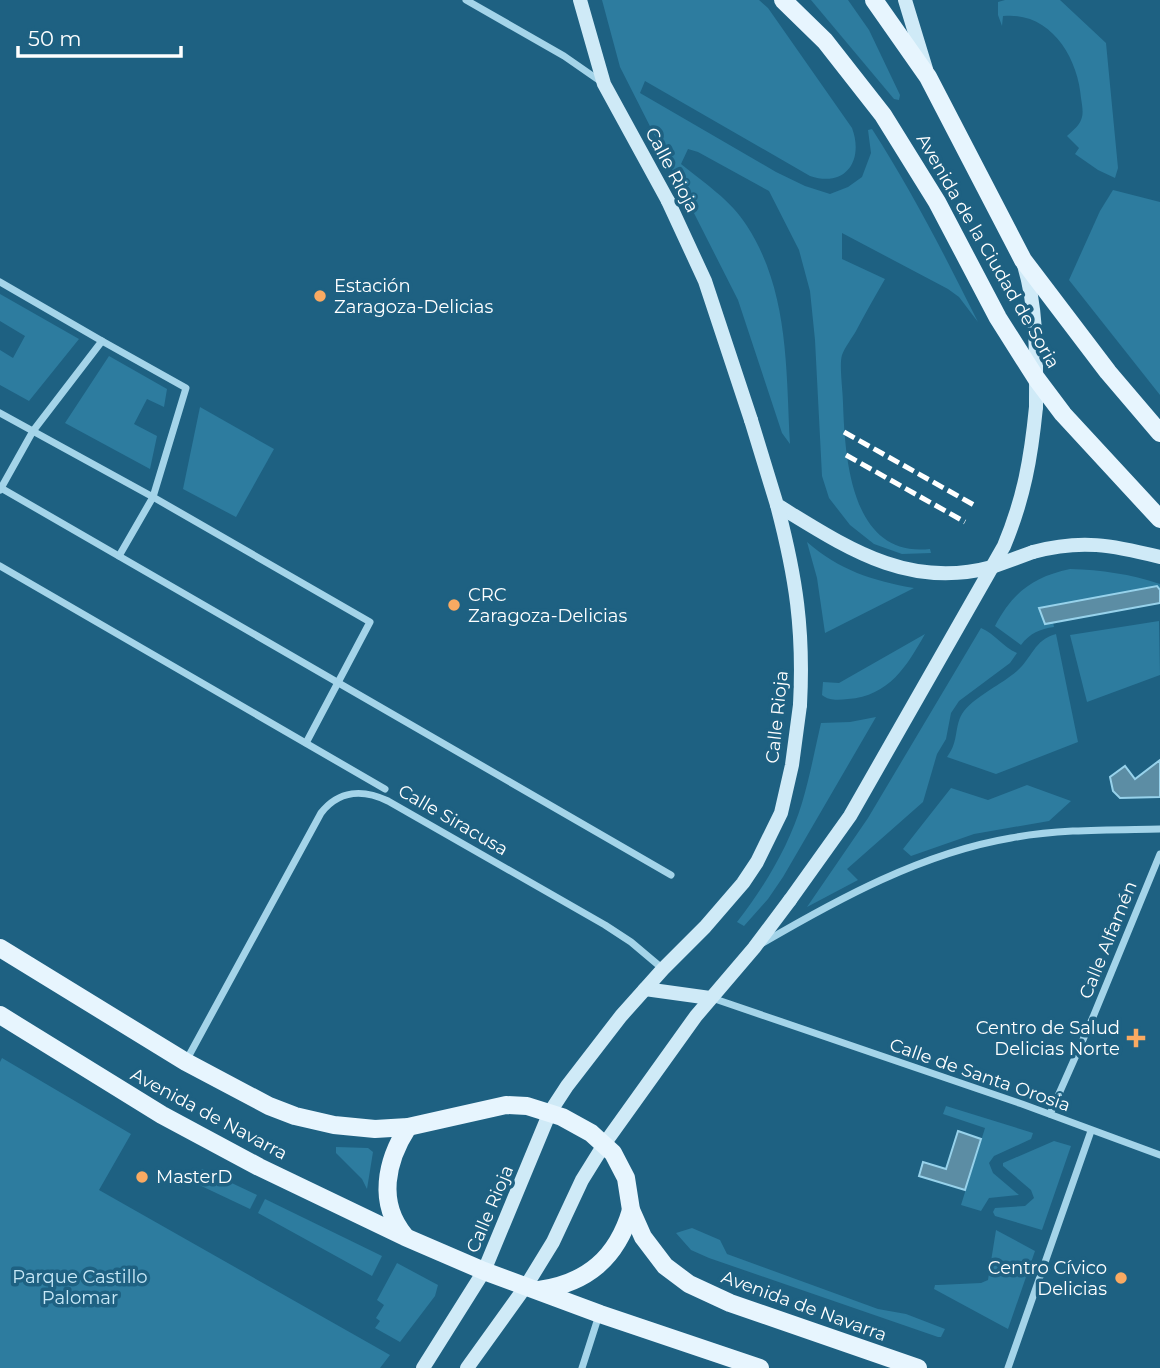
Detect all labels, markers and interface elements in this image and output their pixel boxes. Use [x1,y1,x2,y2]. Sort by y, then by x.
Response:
scale bar [18,14,180,58]
text: 50 m [28,26,82,51]
street label: Calle Rioja [640,124,704,216]
street label: Avenida de la Ciudad de Soria [912,130,1064,372]
place label: Estación Zaragoza-Delicias [334,275,493,318]
marker: Estación Zaragoza-Delicias [312,288,328,304]
place label: CRC Zaragoza-Delicias [468,584,627,627]
marker: CRC Zaragoza-Delicias [446,597,462,613]
street label: Calle Rioja [761,670,793,764]
street label: Calle Siracusa [394,780,512,860]
street label: Calle Alfamén [1074,878,1142,1002]
place label: Centro de Salud Delicias Norte [976,1017,1120,1060]
marker: Centro de Salud Delicias Norte [1126,1028,1146,1048]
street label: Calle de Santa Orosia [887,1034,1073,1116]
street label: Avenida de Navarra [127,1063,291,1165]
street label: Calle Rioja [462,1162,518,1256]
place label: MasterD [156,1166,232,1188]
marker: MasterD [134,1169,150,1185]
place label: Centro Cívico Delicias [988,1257,1107,1300]
park label: Parque Castillo Palomar [12,1266,148,1309]
street label: Avenida de Navarra [718,1266,890,1346]
marker: Centro Cívico Delicias [1113,1270,1129,1286]

